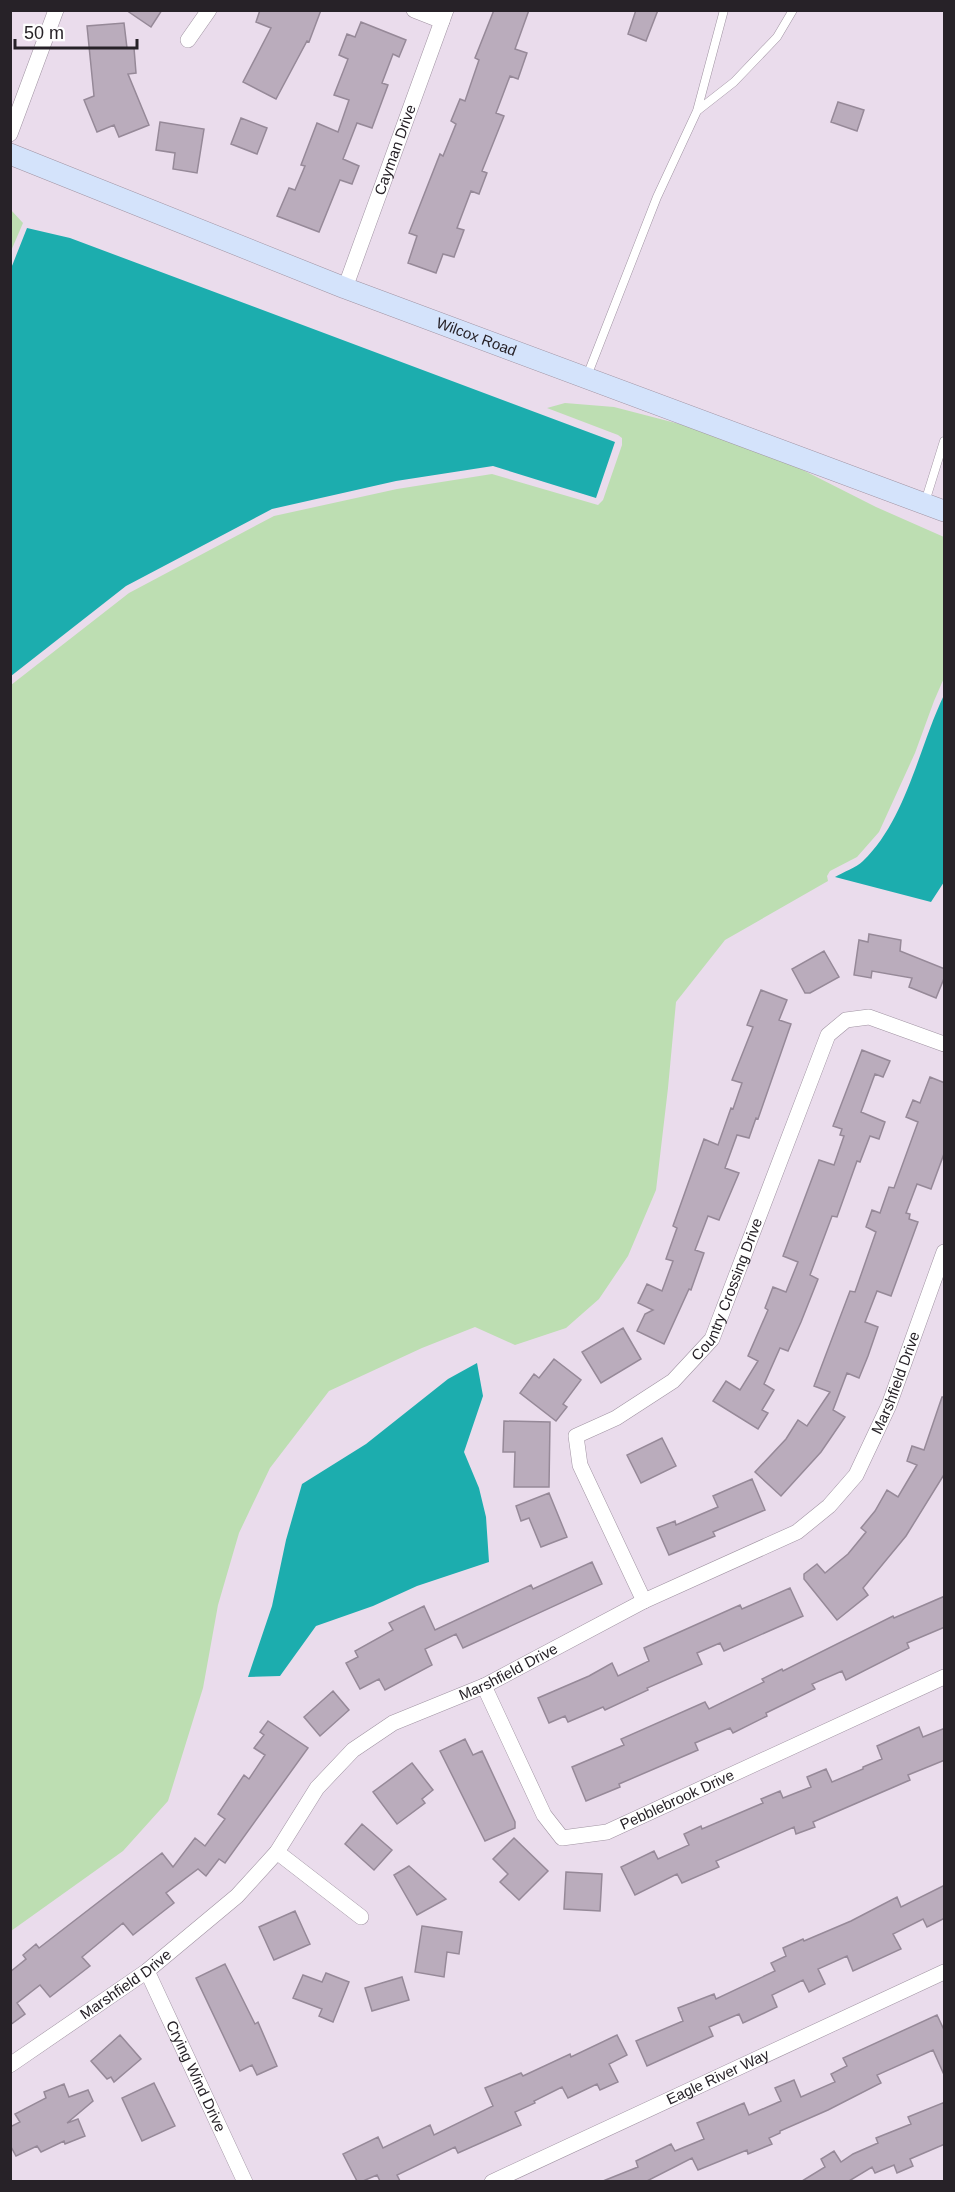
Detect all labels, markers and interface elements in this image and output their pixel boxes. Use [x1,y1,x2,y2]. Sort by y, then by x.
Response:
scale bar [15,12,136,50]
text: 50 m [24,23,64,43]
street label: Cayman Drive [371,102,419,197]
street label: Wilcox Road [434,314,519,359]
street label: Country Crossing Drive [688,1215,765,1364]
street label: Marshfield Drive [868,1329,923,1436]
street label: Marshfield Drive [456,1640,560,1703]
street label: Pebblebrook Drive [617,1766,736,1833]
street label: Marshfield Drive [76,1945,174,2022]
street label: Crying Wind Drive [163,2018,230,2134]
street label: Eagle River Way [664,2045,772,2108]

